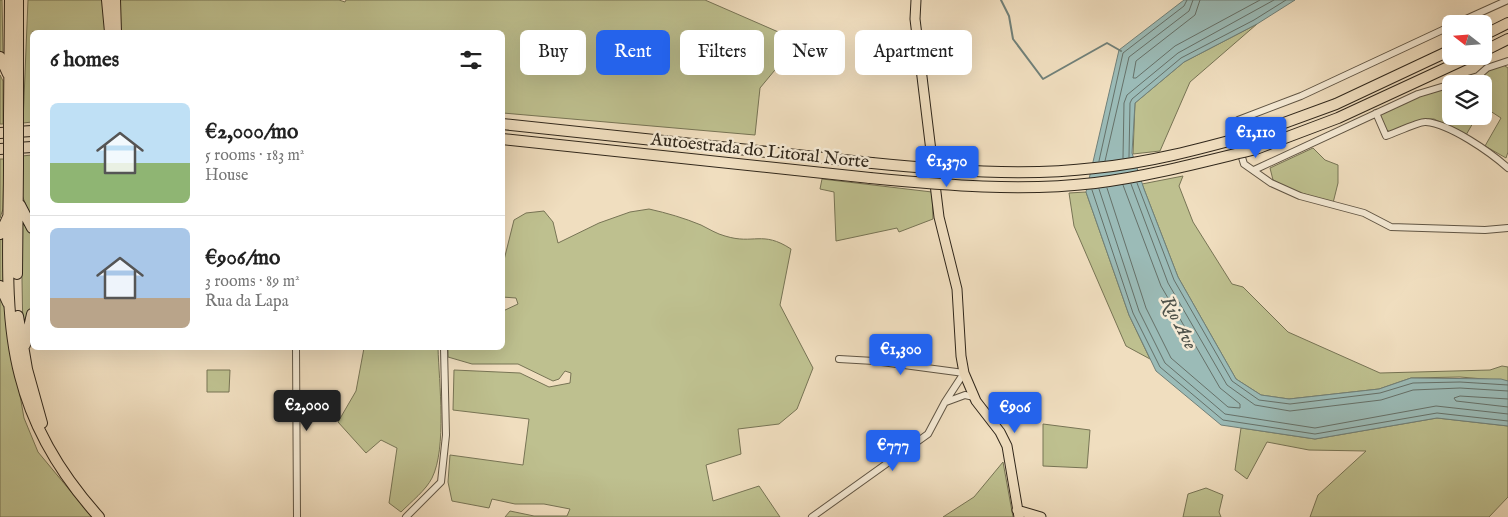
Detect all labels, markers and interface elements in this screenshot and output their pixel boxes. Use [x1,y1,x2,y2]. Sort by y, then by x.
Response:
north arrow [1442,15,1492,65]
map controls [1442,15,1492,125]
chip: Buy [520,30,586,75]
chip: Rent [596,30,670,75]
chip: Filters [680,30,764,75]
chip: New [774,30,845,75]
chip: Apartment [855,30,972,75]
icon: filters [457,46,485,74]
text: 6 homes [50,47,119,74]
button: layers [1442,75,1492,125]
pin: €1,110 [1215,116,1297,159]
text: €2,000/mo [205,119,298,146]
icon: home [90,123,150,183]
text: €1,110 [1236,123,1276,143]
street label: Autoestrada do Litoral Norte [649,128,870,174]
text: 5 rooms · 183 m² [205,146,304,166]
pin: €1,370 [906,146,988,188]
text: €1,370 [927,152,967,172]
text: House [205,166,248,186]
text: €906/mo [205,245,280,272]
icon: home [90,248,150,308]
text: 3 rooms · 89 m² [205,272,300,292]
text: Rua da Lapa [205,292,289,312]
water label: Rio Ave [1155,292,1202,354]
pin: €1,300 [860,334,942,376]
text: €1,300 [880,340,922,360]
pin: €2,000 [266,390,348,432]
pin: €906 [985,392,1045,434]
text: €2,000 [285,396,329,416]
text: €906 [1000,398,1030,418]
pin: €777 [863,430,923,472]
text: €777 [877,436,909,456]

